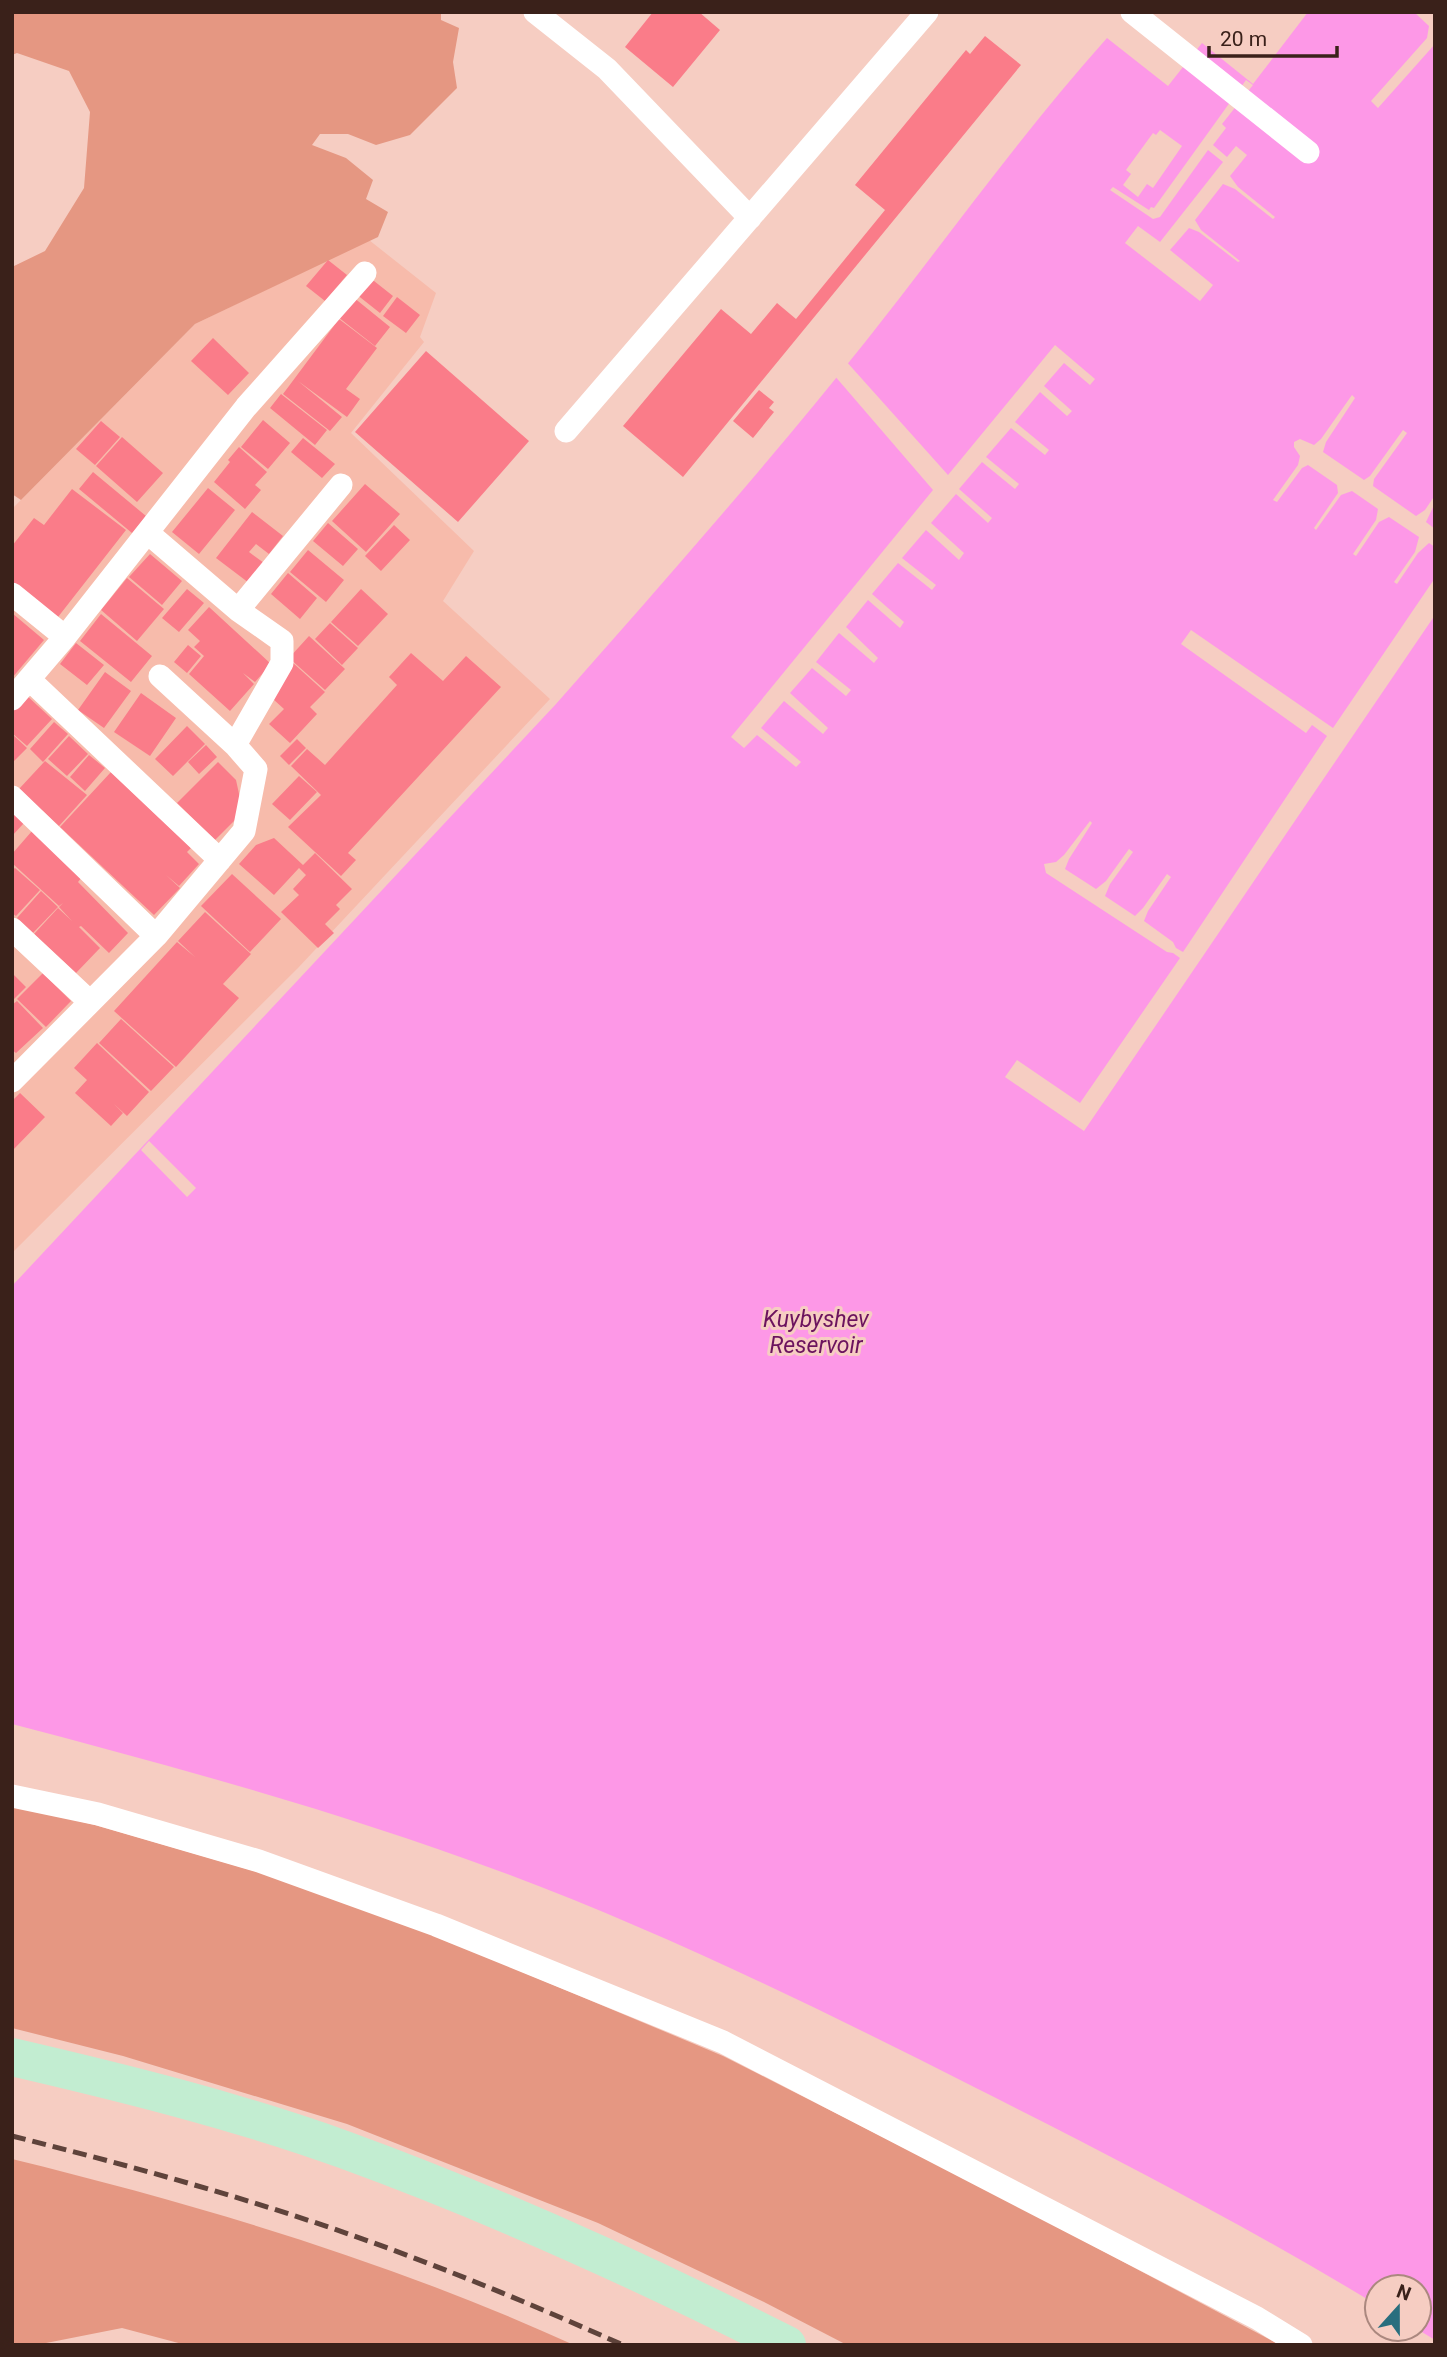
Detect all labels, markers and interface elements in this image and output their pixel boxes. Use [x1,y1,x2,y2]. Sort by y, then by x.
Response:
scale bar [1209,14,1337,58]
text: 20 m [1220,27,1267,51]
water label: Kuybyshev Reservoir [763,1306,870,1359]
north arrow [1363,2273,1433,2343]
text: N [1394,2279,1414,2306]

